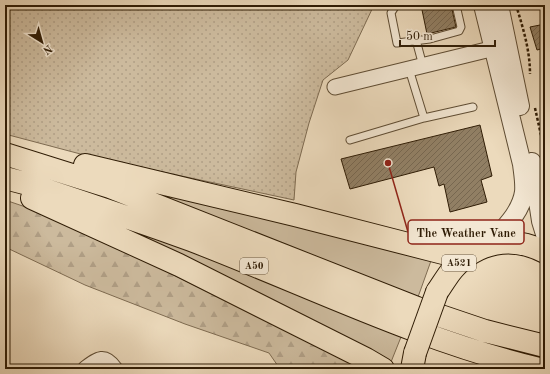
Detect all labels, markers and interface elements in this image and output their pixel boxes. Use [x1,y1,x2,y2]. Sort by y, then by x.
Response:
north arrow [22,22,62,62]
scale bar [400,22,495,48]
text: 50 m [406,30,433,43]
text: N [40,42,54,56]
callout: The Weather Vane [408,220,524,244]
text: The Weather Vane [416,228,516,240]
road number: A521 [442,255,476,271]
road number: A50 [240,258,268,274]

